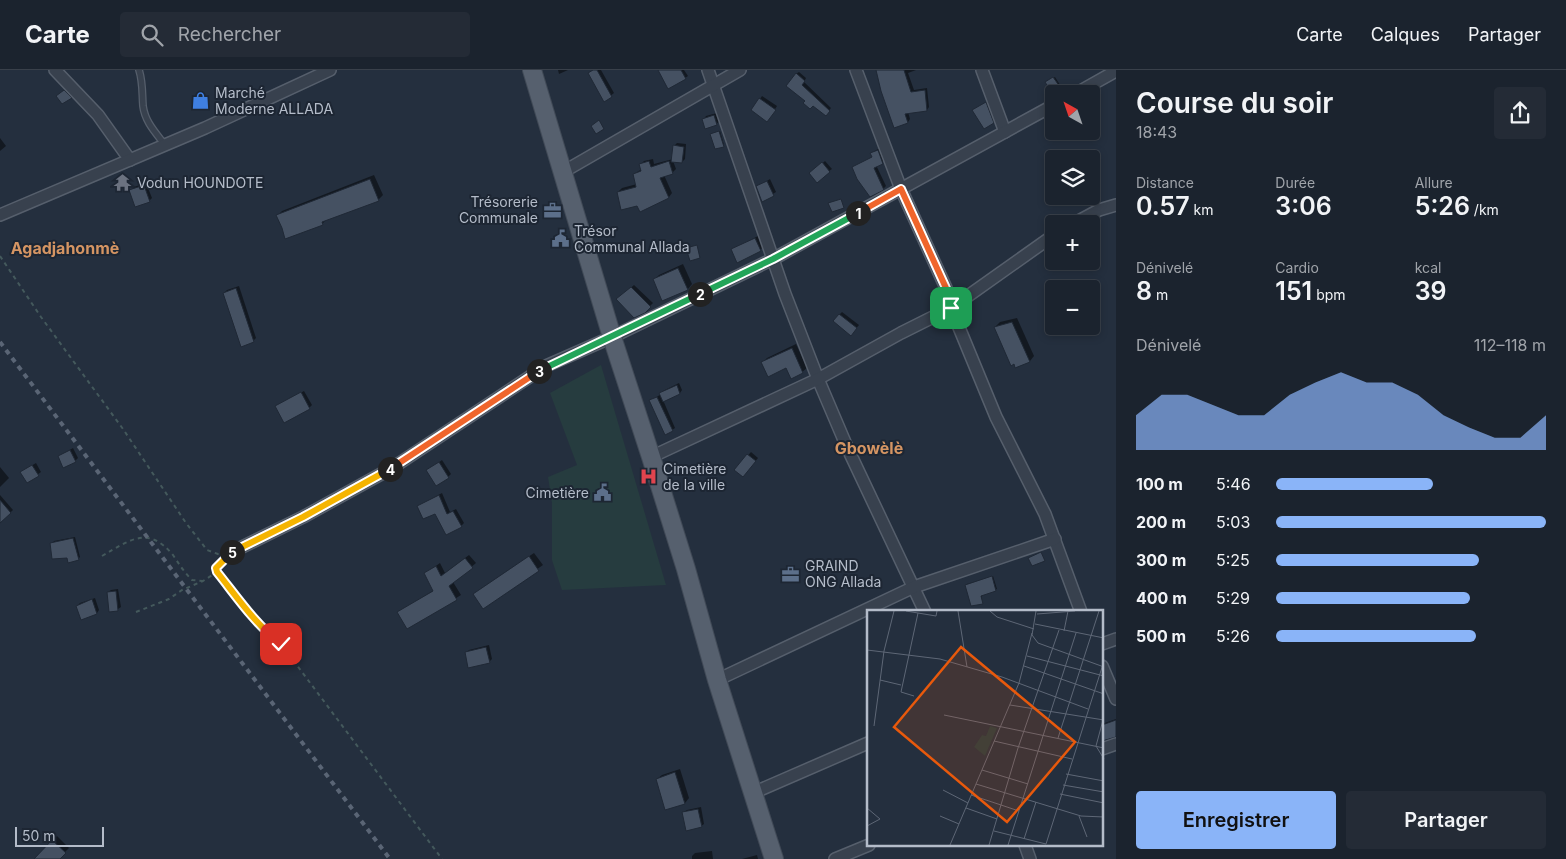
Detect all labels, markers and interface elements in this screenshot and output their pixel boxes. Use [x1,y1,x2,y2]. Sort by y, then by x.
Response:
search box [120,12,470,57]
text: Carte [25,20,90,49]
icon: search [138,21,166,49]
text: Rechercher [178,23,281,46]
text: Carte [1296,24,1343,45]
text: Calques [1371,24,1440,45]
text: Partager [1468,24,1541,45]
place label: Marché Moderne ALLADA [215,84,333,117]
north arrow [1045,85,1100,140]
map controls [1045,85,1100,335]
text: Course du soir [1136,86,1333,120]
button: share [1494,87,1546,139]
shop icon: Marché Moderne ALLADA [191,91,211,111]
text: 18:43 [1136,122,1177,142]
button: layers [1045,150,1100,205]
temple icon: Vodun HOUNDOTE [113,173,133,193]
place label: Vodun HOUNDOTE [137,174,263,191]
text: Distance [1136,174,1194,191]
text: Durée [1275,174,1315,191]
text: Allure [1415,174,1453,191]
text: 0.57 [1136,191,1190,221]
text: 3:06 [1275,191,1332,221]
text: 5:26 [1415,191,1470,221]
place label: Trésorerie Communale [459,193,538,226]
office icon: Trésorerie Communale [542,200,562,220]
pin: 1 [846,200,870,226]
text: km [1190,201,1214,218]
text: /km [1470,201,1499,218]
text: 1 [855,205,862,222]
button: + [1045,215,1100,270]
place label: Trésor Communal Allada [574,222,690,255]
public building icon: Trésor Communal Allada [550,229,570,249]
district label: Agadjahonmè [11,238,119,258]
text: Dénivelé [1136,259,1193,276]
text: Cardio [1275,259,1319,276]
text: kcal [1415,259,1441,276]
text: 8 [1136,276,1152,306]
text: 151 [1275,276,1312,306]
text: 39 [1415,276,1447,306]
button: − [1045,280,1100,335]
pin: 2 [688,282,712,306]
text: 2 [696,286,705,303]
text: m [1152,286,1168,303]
text: bpm [1312,286,1346,303]
pin [930,287,972,329]
icon: arrive [937,294,965,322]
text: Dénivelé [1136,335,1201,355]
text: 112–118 m [1474,335,1546,355]
pin: 3 [526,358,552,384]
text: 3 [535,363,544,380]
district label: Gbowèlè [835,438,903,458]
pin: 4 [378,456,402,482]
place label: Cimetière de la ville [663,460,726,493]
text: 4 [386,461,395,478]
hospital icon: Cimetière de la ville [639,467,659,487]
text: 100 m [1136,474,1183,494]
text: 5:46 [1216,474,1251,494]
public building icon: Cimetière [593,483,613,503]
place label: Cimetière [526,484,589,501]
text: 200 m [1136,512,1186,532]
text: 5:03 [1216,512,1250,532]
pin: 5 [220,540,244,564]
text: 5 [228,544,237,561]
text: 300 m [1136,550,1186,570]
text: 5:25 [1216,550,1250,570]
place label: GRAIND ONG Allada [805,557,881,590]
office icon: GRAIND ONG Allada [781,564,801,584]
text: 400 m [1136,588,1187,608]
text: 5:29 [1216,588,1250,608]
inset map [867,610,1104,846]
pin [260,623,302,665]
text: 500 m [1136,626,1186,646]
text: 5:26 [1216,626,1250,646]
icon: check [267,630,295,658]
button: Enregistrer [1136,791,1336,849]
button: Partager [1346,791,1546,849]
scale bar [15,824,104,847]
text: 50 m [22,827,56,844]

